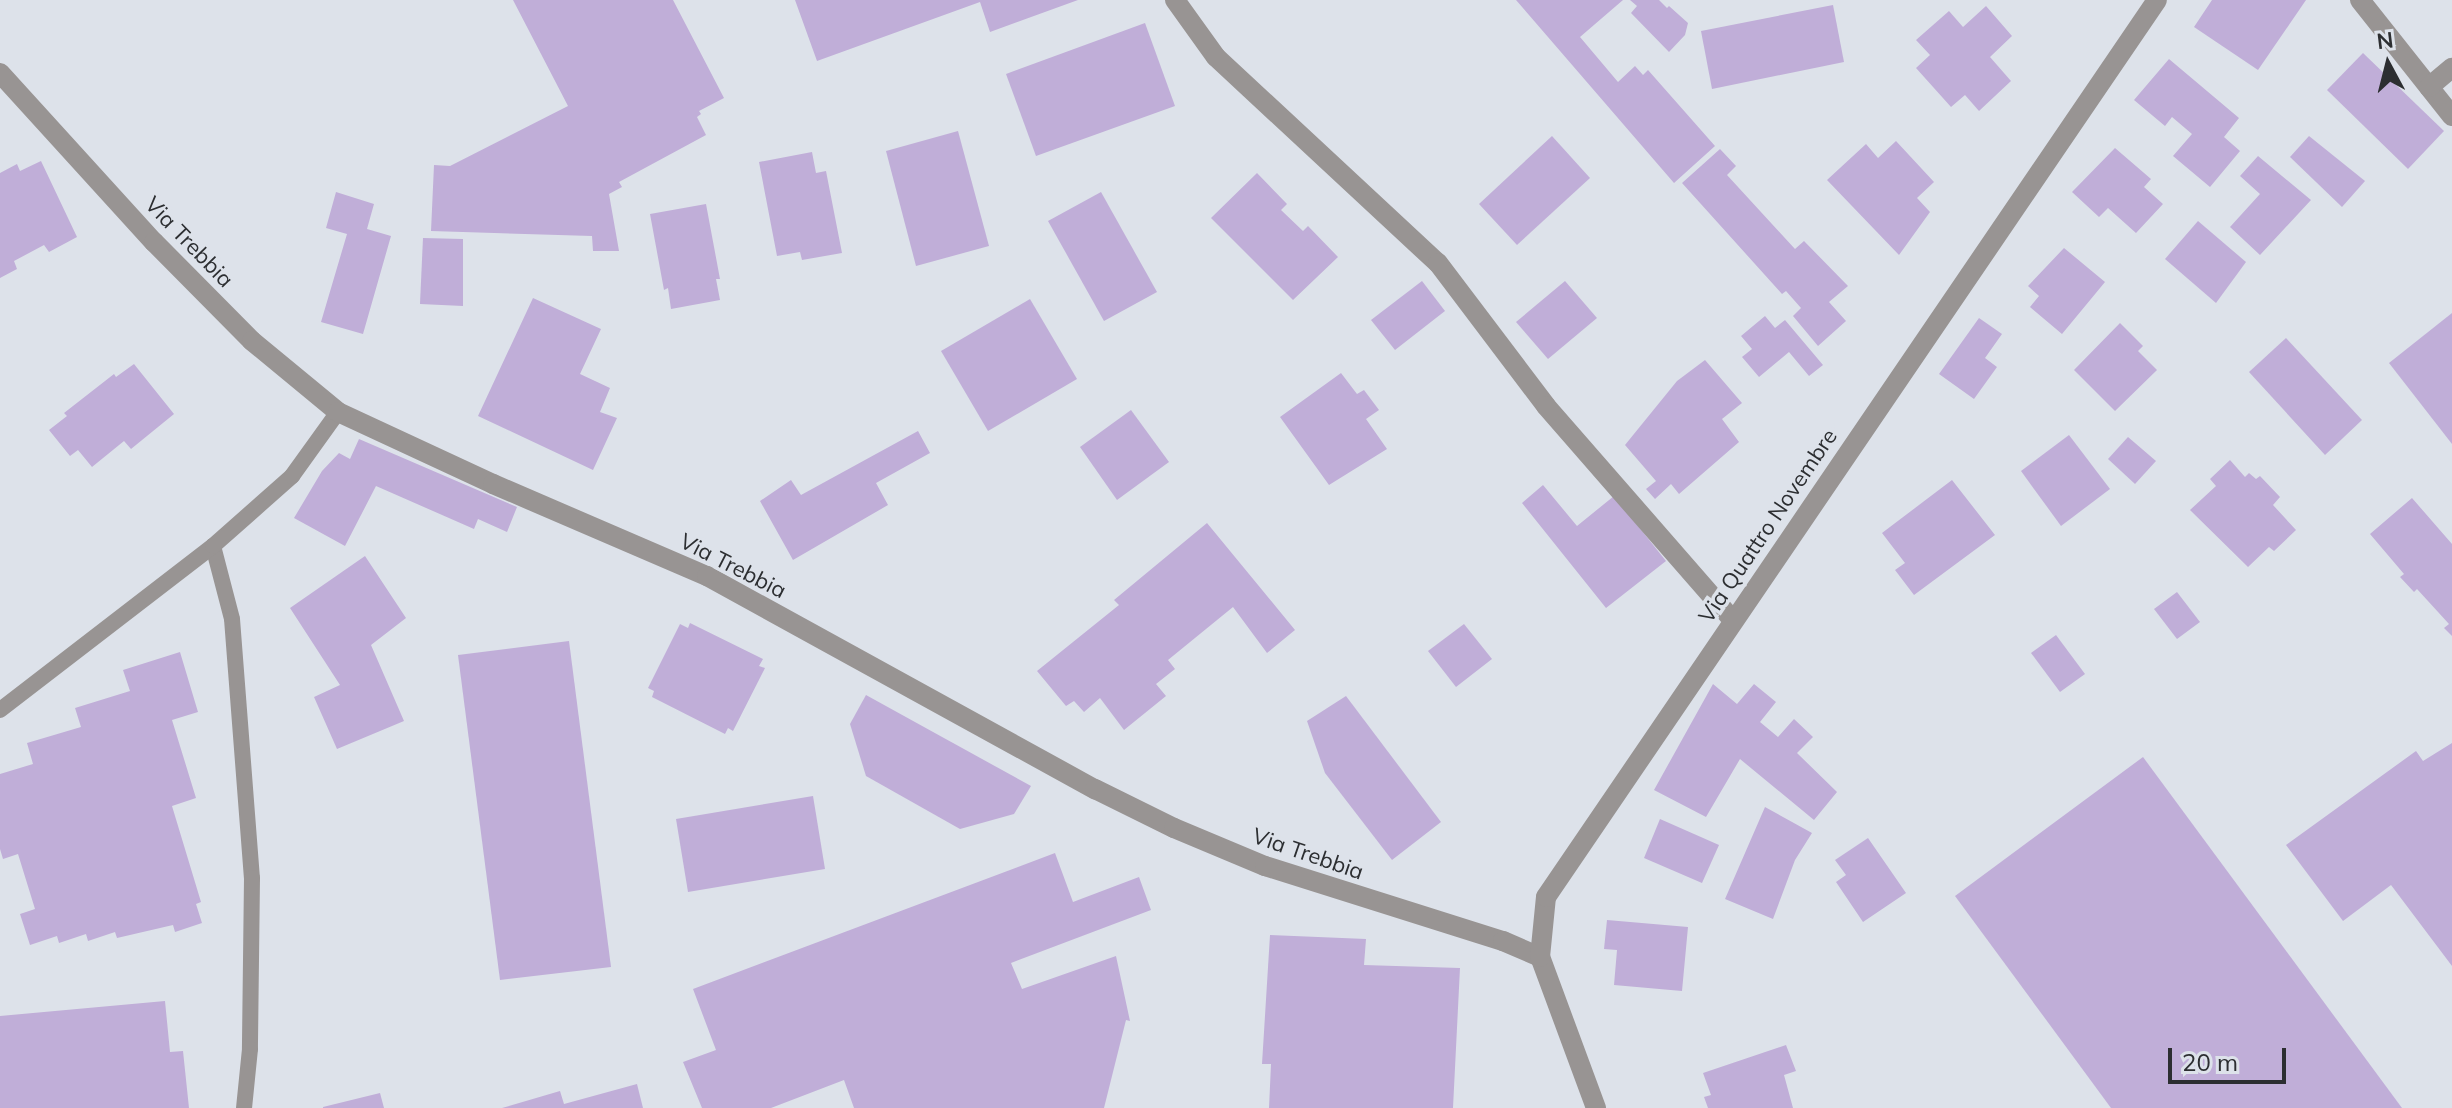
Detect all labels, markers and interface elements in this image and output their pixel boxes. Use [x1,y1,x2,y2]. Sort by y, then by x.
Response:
north arrow [2348,24,2428,104]
text: N [2375,25,2395,55]
street label: Via Trebbia [139,191,239,293]
street label: Via Quattro Novembre [1693,424,1843,628]
street label: Via Trebbia [675,528,791,604]
street label: Via Trebbia [1249,823,1367,885]
scale bar [2172,1032,2290,1082]
text: 20 m [2182,1047,2238,1077]

